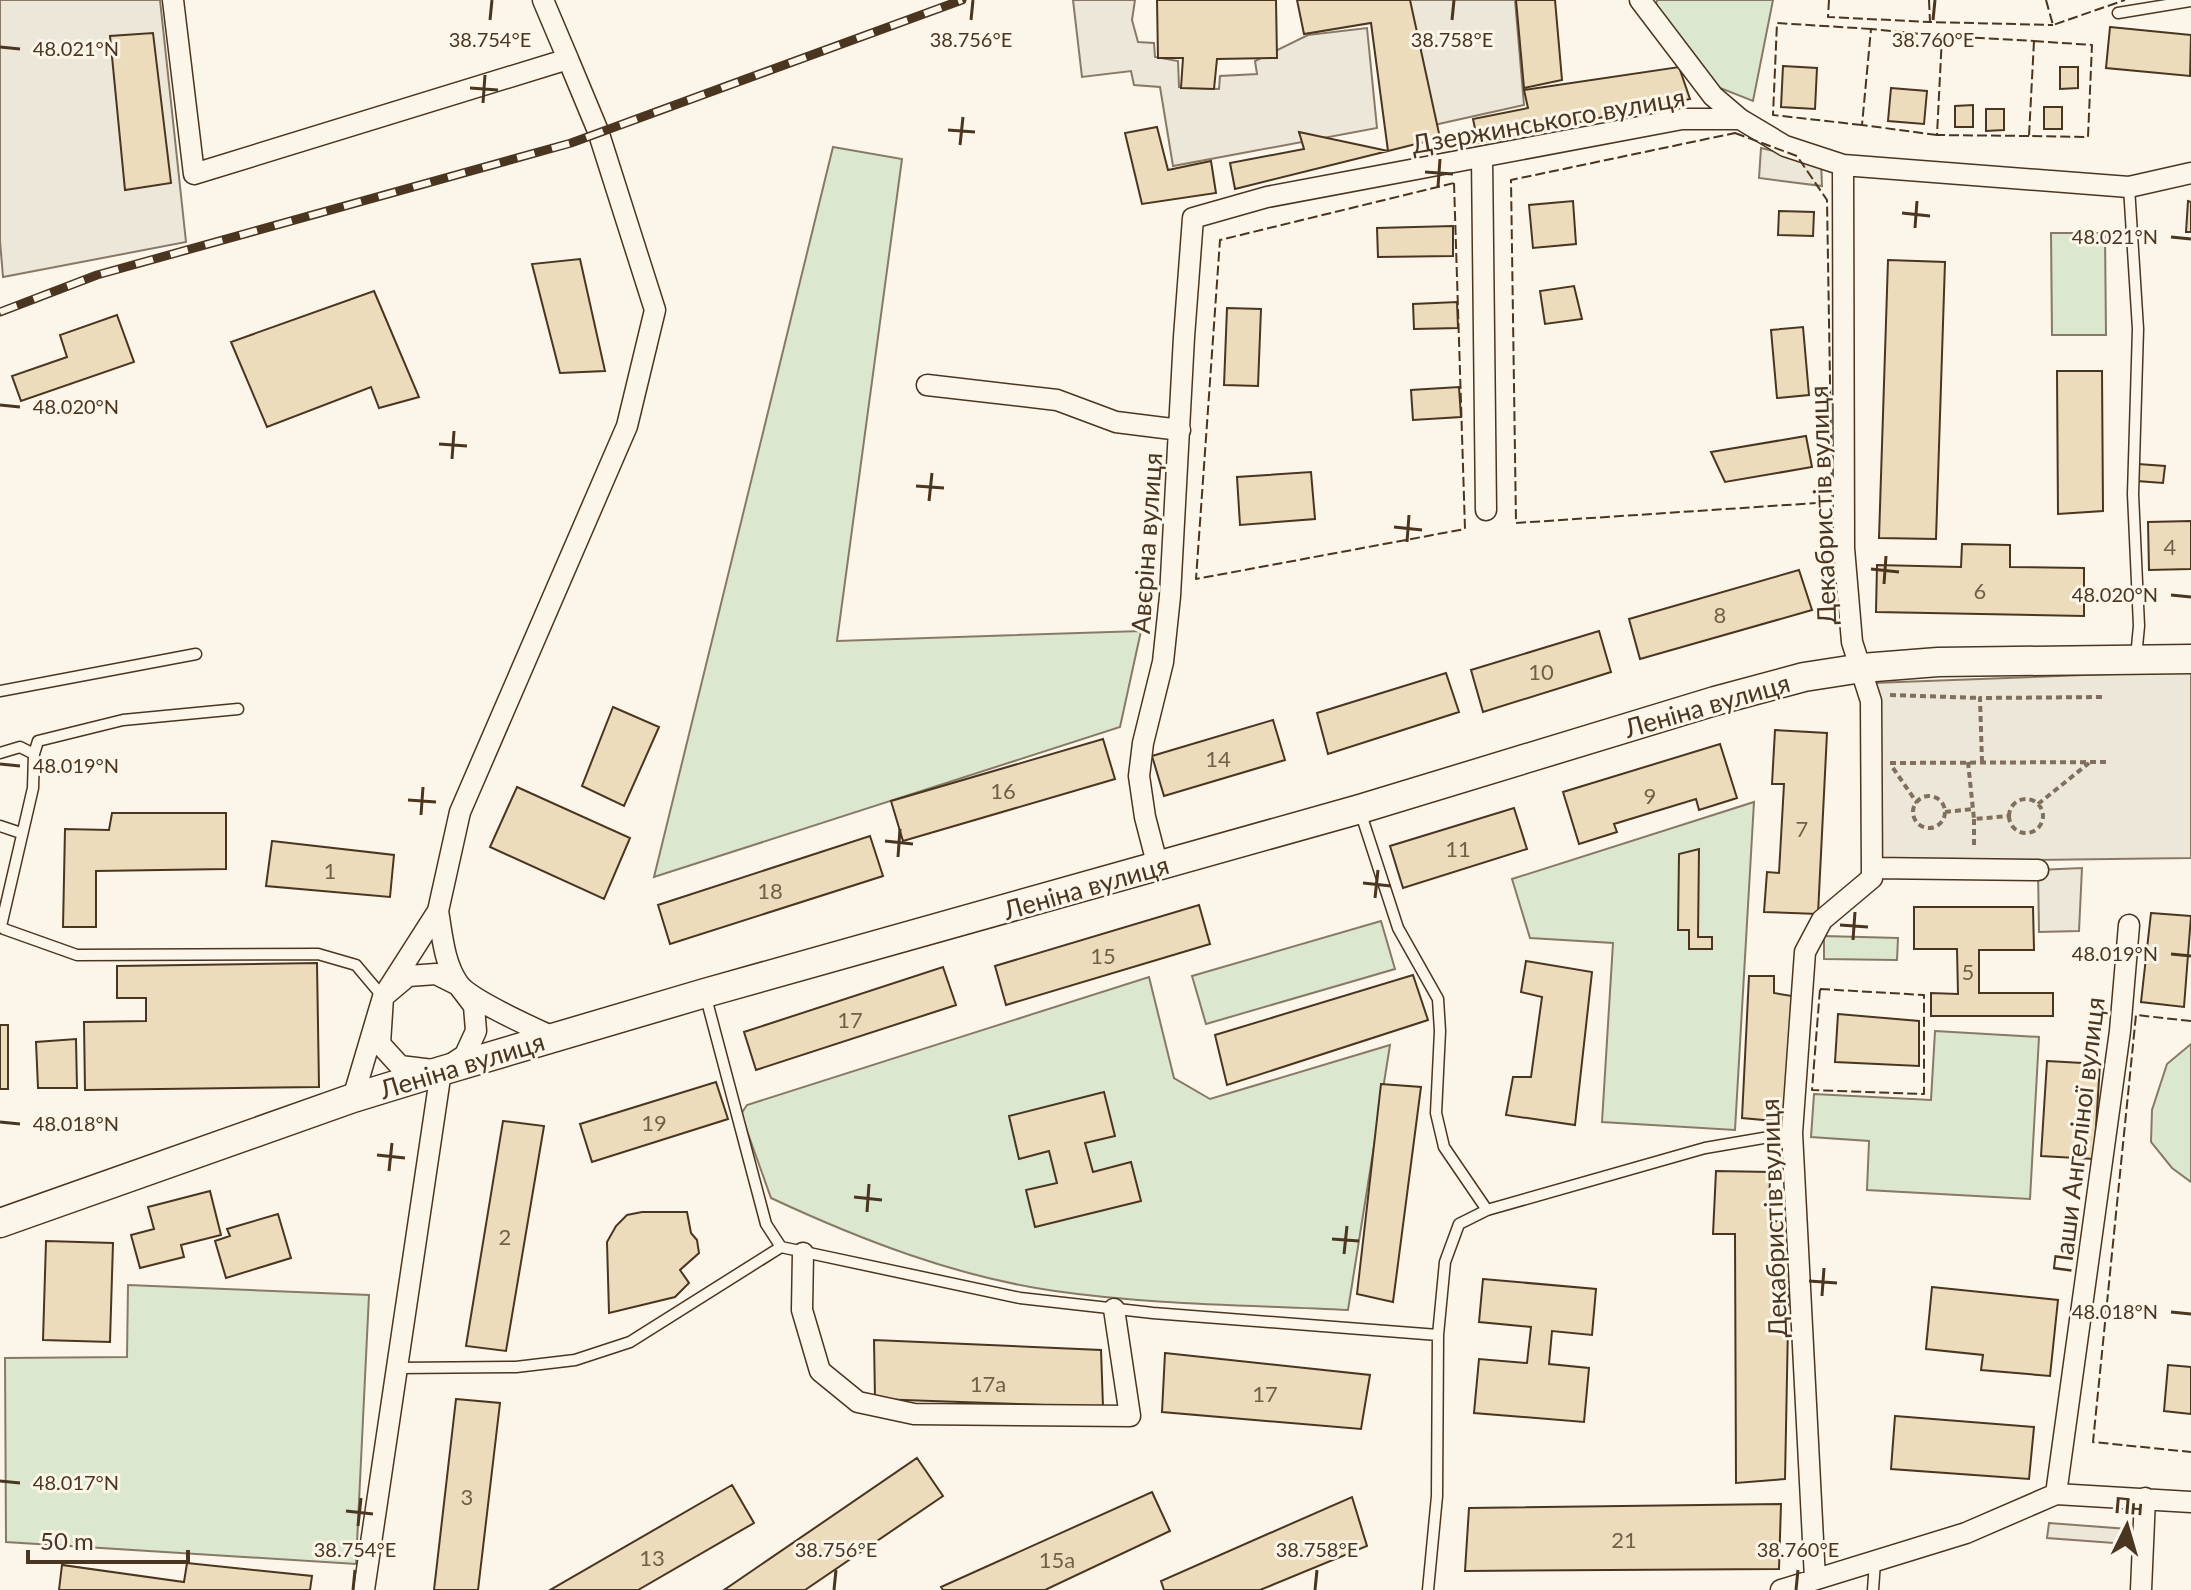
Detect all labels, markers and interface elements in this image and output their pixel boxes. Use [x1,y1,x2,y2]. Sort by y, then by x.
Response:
text: 38.754°E [449,27,531,51]
text: 38.756°E [930,27,1012,51]
text: 38.758°E [1411,27,1493,51]
text: 38.760°E [1892,27,1974,51]
text: 48.021°N [33,36,119,60]
street label: Дзержинського вулиця [1409,80,1687,160]
text: 48.021°N [2072,224,2158,248]
street label: Декабристів вулиця [1802,385,1842,625]
text: 48.020°N [33,394,119,418]
street label: Авєріна вулиця [1124,451,1168,635]
house number: 4 [2164,533,2177,560]
house number: 6 [1974,577,1986,604]
text: 48.020°N [2072,582,2158,606]
house number: 8 [1714,601,1726,628]
house number: 10 [1528,658,1554,685]
street label: Леніна вулиця [1620,666,1793,744]
house number: 14 [1205,745,1231,772]
text: 48.019°N [33,753,119,777]
house number: 16 [990,777,1016,804]
house number: 9 [1644,782,1656,809]
house number: 7 [1796,815,1808,842]
house number: 11 [1445,835,1471,862]
street label: Леніна вулиця [999,848,1172,926]
house number: 1 [324,857,336,884]
house number: 18 [757,877,783,904]
text: 48.019°N [2072,941,2158,965]
house number: 15 [1090,942,1116,969]
house number: 5 [1962,958,1974,985]
street label: Паши Ангеліної вулиця [2045,995,2111,1275]
house number: 17 [837,1006,863,1033]
street label: Леніна вулиця [375,1025,548,1106]
street label: Декабристів вулиця [1753,1098,1793,1338]
house number: 19 [641,1109,667,1136]
text: 48.018°N [33,1111,119,1135]
house number: 2 [499,1223,511,1250]
text: 48.018°N [2072,1299,2158,1323]
house number: 17а [970,1370,1006,1397]
house number: 17 [1252,1380,1278,1407]
text: 48.017°N [33,1470,119,1494]
house number: 3 [461,1483,473,1510]
north arrow [2087,1486,2167,1566]
text: Пн [2113,1491,2144,1520]
scale bar [28,1514,188,1564]
text: 50 m [40,1526,94,1555]
house number: 21 [1611,1526,1637,1553]
text: 38.754°E [314,1537,396,1561]
text: 38.756°E [795,1537,877,1561]
text: 38.758°E [1276,1537,1358,1561]
text: 38.760°E [1757,1537,1839,1561]
house number: 13 [639,1544,665,1571]
house number: 15а [1039,1546,1075,1573]

